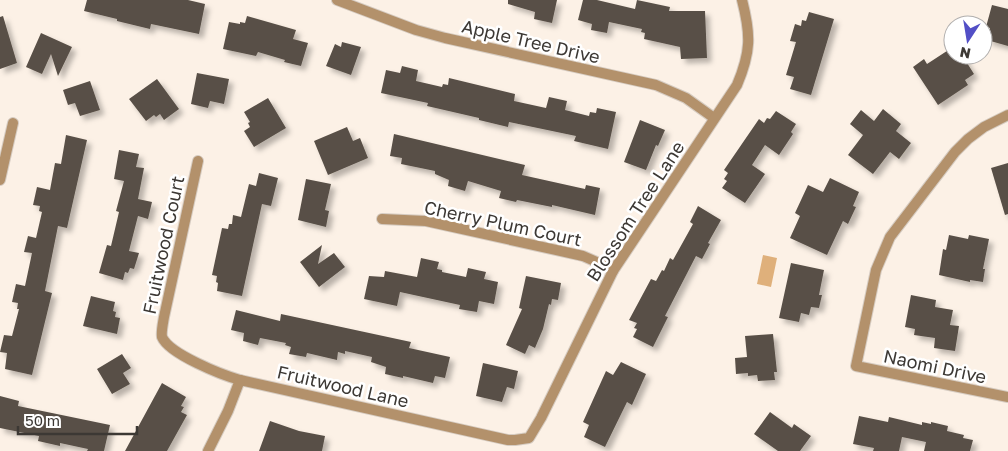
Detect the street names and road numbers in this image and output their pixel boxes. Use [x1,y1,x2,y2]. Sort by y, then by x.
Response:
street label: Apple Tree Drive [460,14,602,68]
street label: Blossom Tree Lane [581,137,689,285]
street label: Fruitwood Court [138,174,188,316]
street label: Cherry Plum Court [422,196,584,250]
street label: Naomi Drive [882,344,988,388]
street label: Fruitwood Lane [275,360,411,412]

